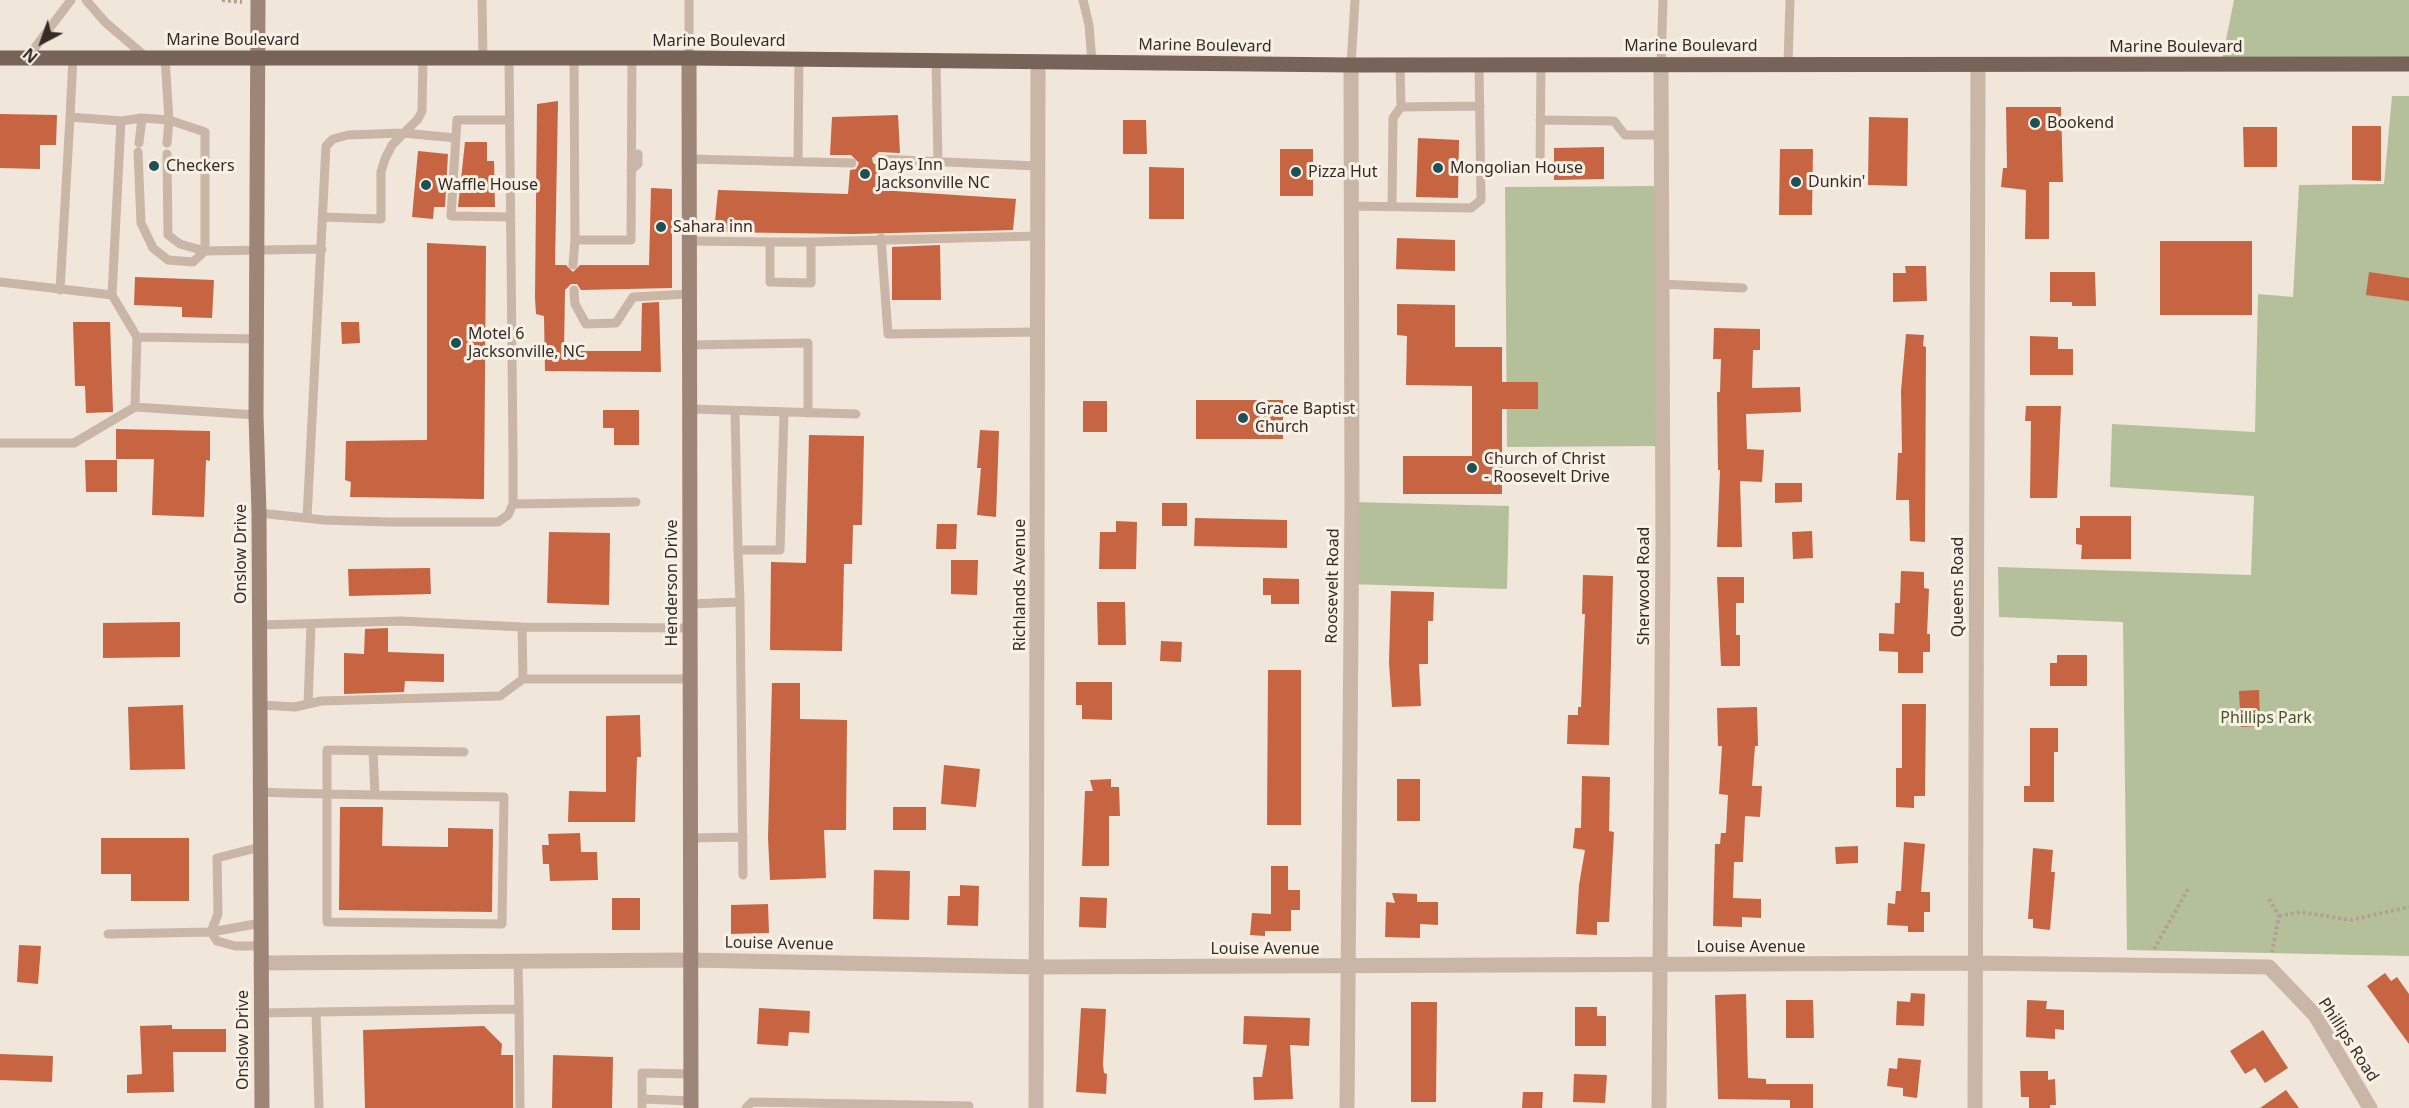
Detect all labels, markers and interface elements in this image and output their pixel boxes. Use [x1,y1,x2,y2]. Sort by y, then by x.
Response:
north arrow [12,12,72,72]
street label: Marine Boulevard [166,30,300,50]
street label: Marine Boulevard [652,31,786,51]
street label: Marine Boulevard [1138,35,1272,57]
street label: Marine Boulevard [1624,36,1758,56]
street label: Marine Boulevard [2109,37,2243,57]
text: N [18,43,42,68]
place label: Bookend [2047,113,2114,133]
marker: Bookend [2028,116,2042,130]
place label: Days Inn Jacksonville NC [877,155,990,193]
place label: Checkers [166,156,235,176]
place label: Mongolian House [1450,158,1583,178]
marker: Checkers [147,159,161,173]
marker: Mongolian House [1431,161,1445,175]
place label: Pizza Hut [1308,162,1378,182]
marker: Pizza Hut [1289,165,1303,179]
marker: Days Inn Jacksonville NC [858,167,872,181]
place label: Dunkin' [1808,172,1865,192]
place label: Waffle House [438,175,538,195]
marker: Dunkin' [1789,175,1803,189]
marker: Waffle House [419,178,433,192]
place label: Sahara inn [673,217,753,237]
marker: Sahara inn [654,220,668,234]
place label: Motel 6 Jacksonville, NC [468,324,585,362]
marker: Motel 6 Jacksonville, NC [449,336,463,350]
place label: Grace Baptist Church [1255,399,1355,437]
marker: Grace Baptist Church [1236,411,1250,425]
place label: Church of Christ - Roosevelt Drive [1484,449,1610,487]
marker: Church of Christ - Roosevelt Drive [1465,461,1479,475]
street label: Onslow Drive [231,504,251,604]
street label: Henderson Drive [662,519,682,647]
street label: Richlands Avenue [1010,519,1030,651]
street label: Sherwood Road [1634,527,1654,645]
street label: Roosevelt Road [1322,528,1344,644]
street label: Queens Road [1948,537,1968,637]
park label: Phillips Park [2220,708,2312,728]
street label: Louise Avenue [724,933,834,955]
street label: Louise Avenue [1696,937,1806,957]
street label: Louise Avenue [1210,939,1320,959]
street label: Onslow Drive [233,990,253,1090]
street label: Phillips Road [2314,994,2382,1086]

